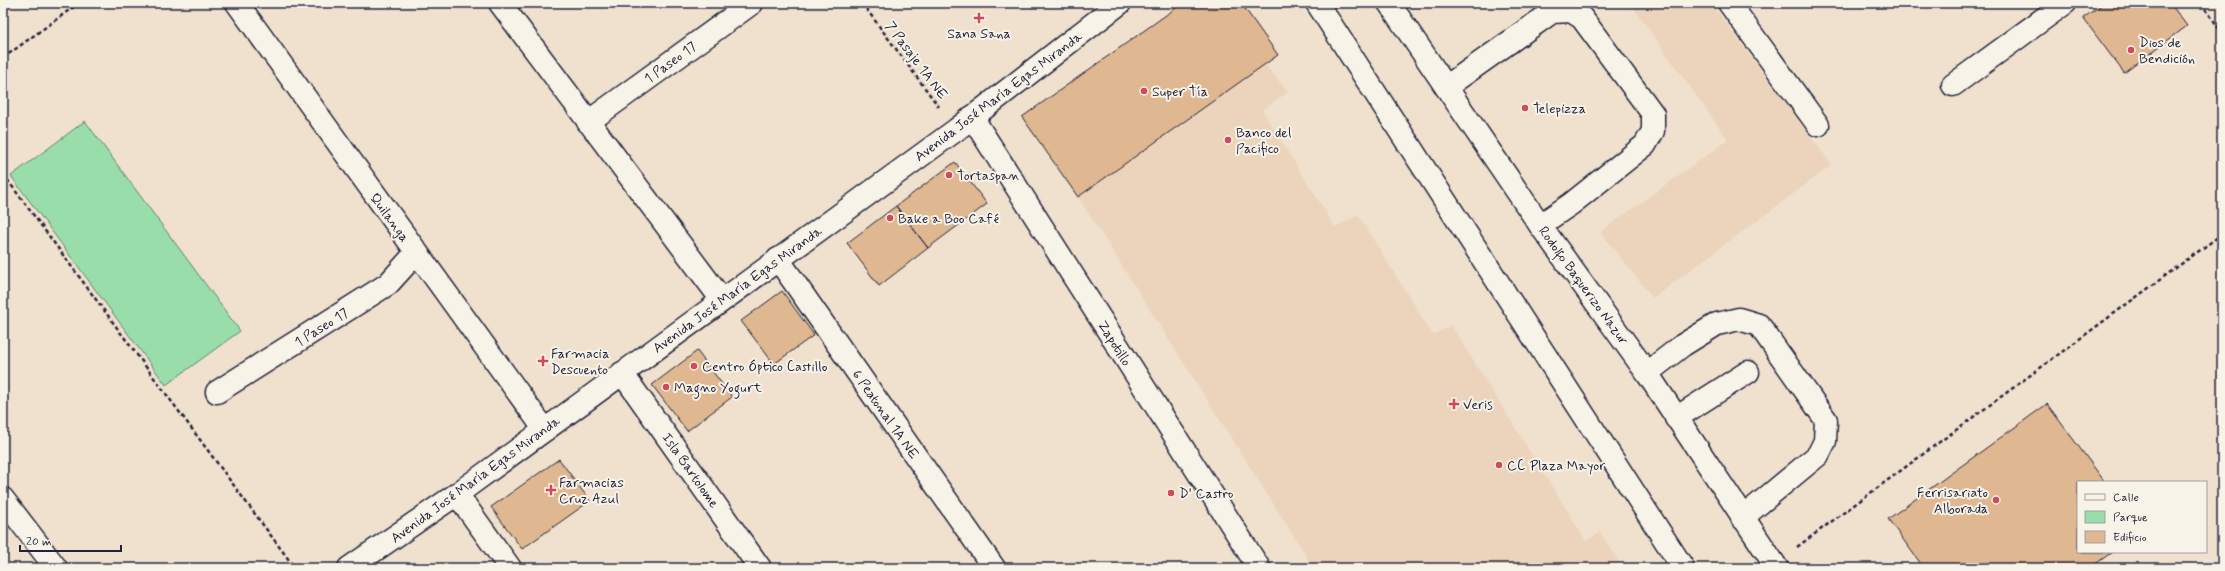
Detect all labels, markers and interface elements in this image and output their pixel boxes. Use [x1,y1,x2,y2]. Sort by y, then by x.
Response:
marker: Sana Sana [974,13,984,23]
street label: 7 Pasaje 1A NE [881,18,951,103]
place label: Sana Sana [947,25,1011,43]
street label: Avenida José María Egas Miranda [911,28,1086,166]
place label: Dios de Bendición [2139,34,2195,68]
street label: 1 Paseo 17 [641,38,700,88]
marker: Dios de Bendición [2126,45,2136,55]
place label: Super Tía [1152,83,1208,101]
marker: Super Tía [1139,86,1149,96]
place label: Telepizza [1533,100,1586,118]
marker: Telepizza [1520,103,1530,113]
place label: Banco del Pacifico [1236,124,1291,158]
marker: Banco del Pacifico [1223,135,1233,145]
place label: Tortaspan [957,167,1020,185]
marker: Tortaspan [944,170,954,180]
street label: Quilanga [365,190,413,246]
place label: Bake a Boo Café [898,210,999,228]
marker: Bake a Boo Café [885,213,895,223]
street label: Avenida José María Egas Miranda [649,222,826,357]
street label: Rodolfo Baquerizo Nazur [1532,223,1632,350]
street label: 1 Paseo 17 [291,304,352,351]
street label: Zapotillo [1093,317,1135,370]
place label: Farmacia Descuento [551,345,610,379]
marker: Farmacia Descuento [538,356,548,366]
place label: Centro Óptico Castillo [702,358,828,376]
marker: Centro Óptico Castillo [689,361,699,371]
street label: 6 Peatonal 1A NE [848,366,923,463]
place label: Magno Yogurt [674,379,763,399]
marker: Magno Yogurt [661,382,671,392]
place label: Veris [1463,396,1493,414]
marker: Veris [1448,398,1460,410]
street label: Avenida José María Egas Miranda [387,412,564,547]
street label: Isla Bartolome [658,429,723,512]
place label: CC Plaza Mayor [1507,457,1605,475]
marker: CC Plaza Mayor [1494,460,1504,470]
place label: Farmacias Cruz Azul [559,474,624,508]
legend [2077,481,2207,553]
place label: Ferrisariato Alborada [1917,484,1988,518]
marker: Farmacias Cruz Azul [546,485,556,495]
place label: D' Castro [1179,485,1233,503]
marker: D' Castro [1166,488,1176,498]
text: Calle [2113,490,2139,506]
marker: Ferrisariato Alborada [1991,495,2001,505]
text: Parque [2113,510,2148,526]
scale bar [20,527,121,553]
text: Edificio [2113,530,2147,546]
text: 20 m [26,534,52,550]

